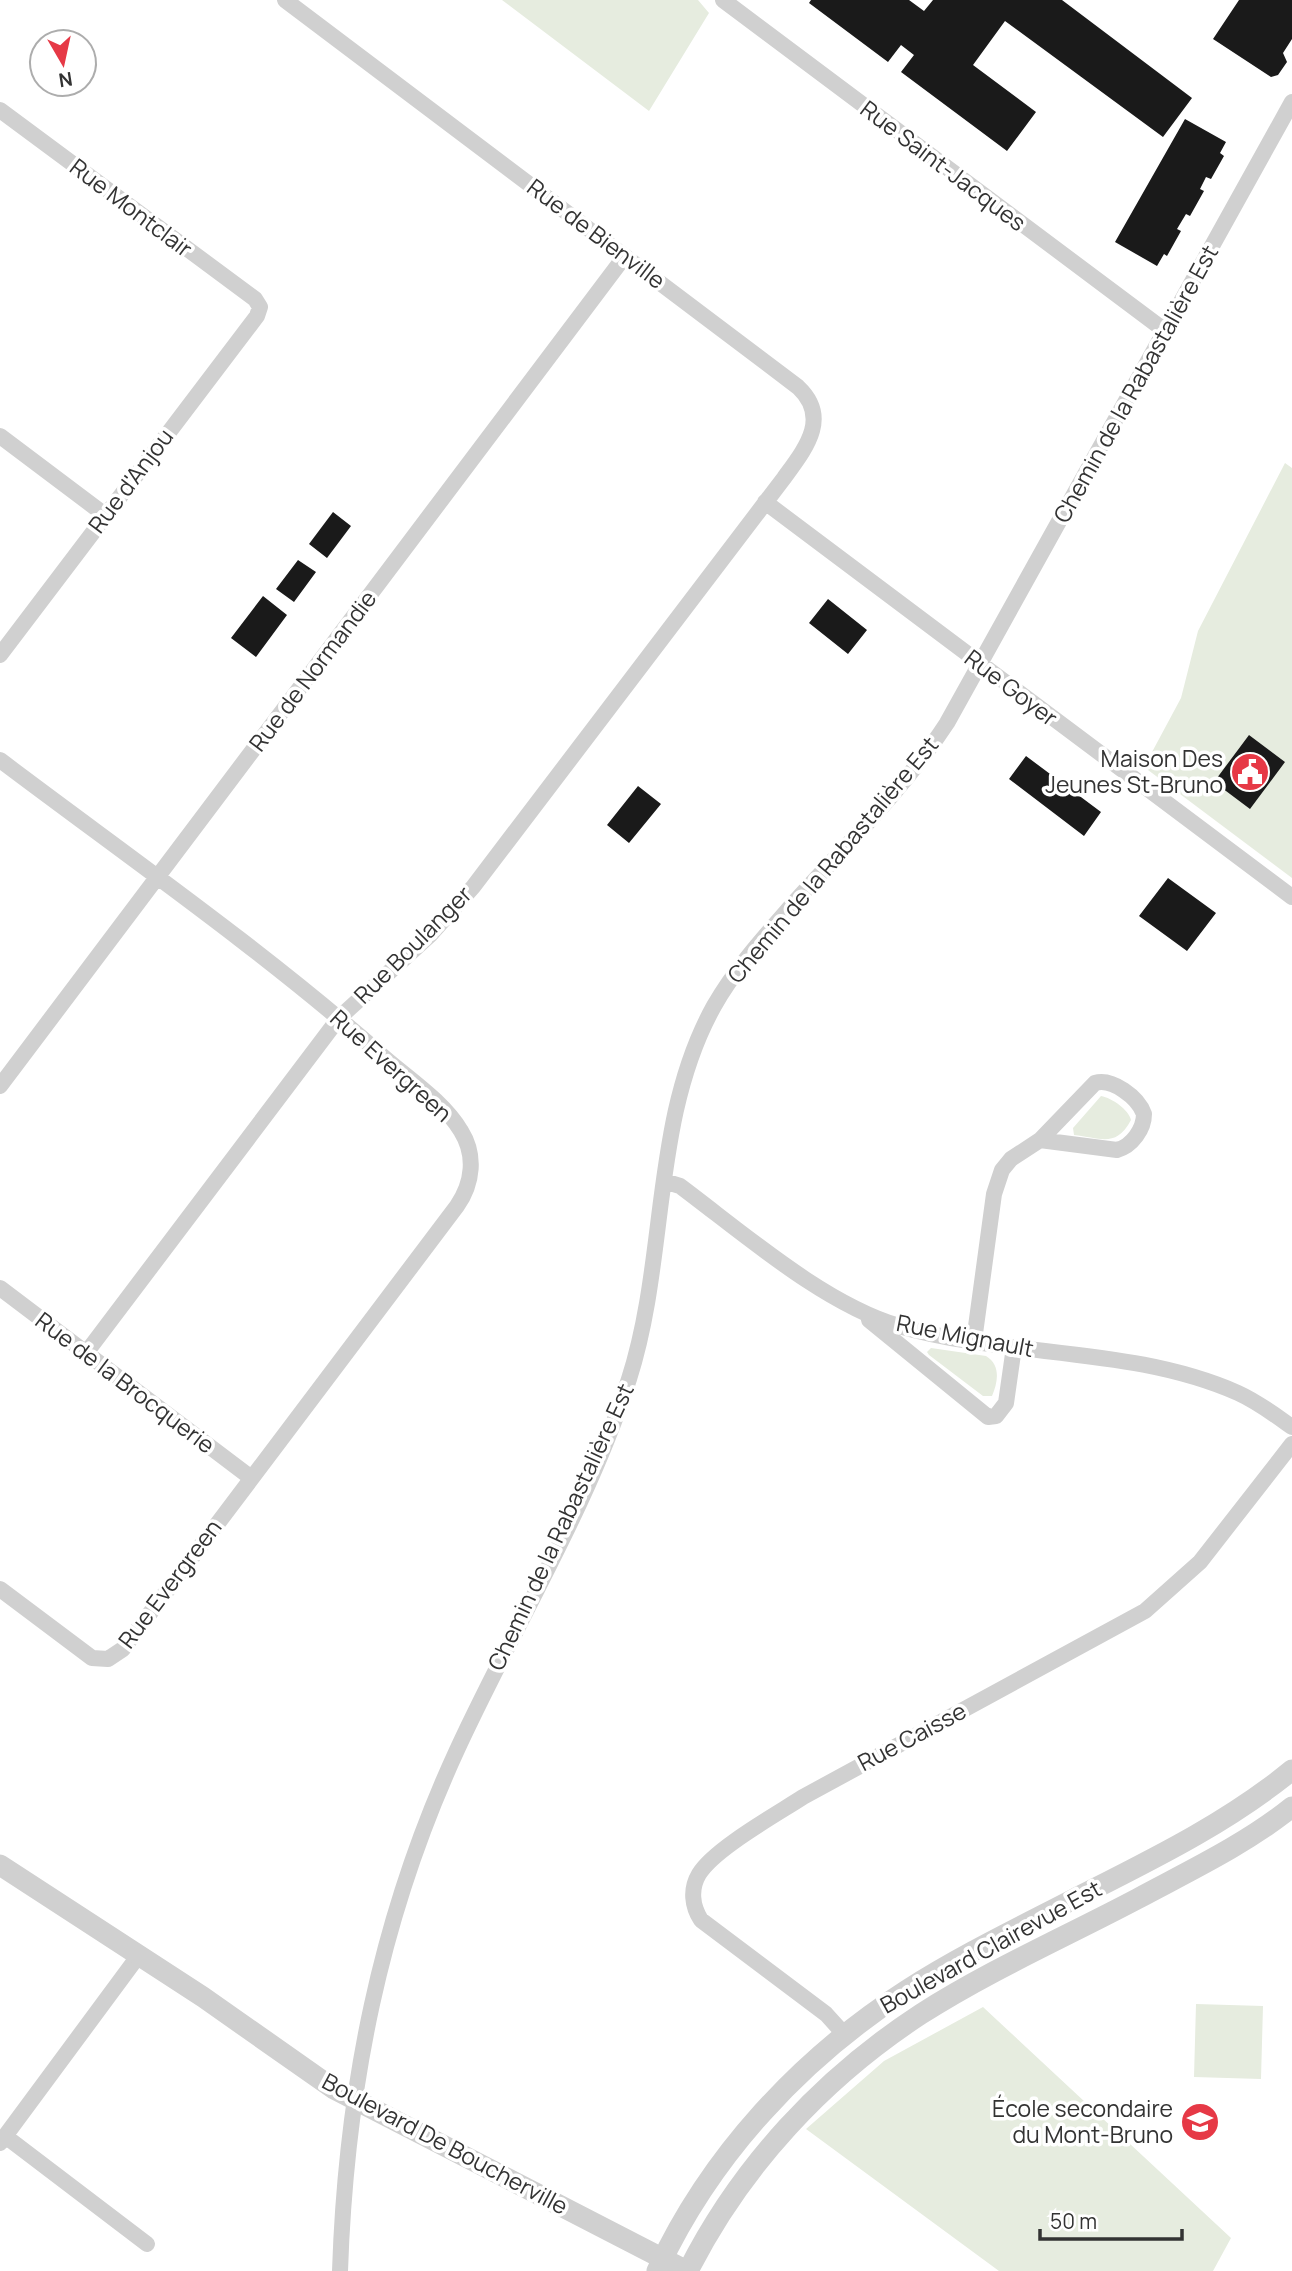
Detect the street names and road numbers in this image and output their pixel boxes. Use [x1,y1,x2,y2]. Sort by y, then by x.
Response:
street label: Rue Saint-Jacques [854,92,1033,238]
street label: Rue Montclair [64,151,199,264]
street label: Rue de Bienville [521,171,672,296]
street label: Chemin de la Rabastalière Est [1045,239,1225,528]
street label: Rue d'Anjou [80,422,180,539]
street label: Rue de Normandie [241,583,383,757]
street label: Rue Goyer [958,642,1065,733]
street label: Chemin de la Rabastalière Est [719,729,945,990]
street label: Rue Boulanger [346,878,478,1010]
street label: Rue Evergreen [324,1002,459,1129]
street label: Rue de la Brocquerie [29,1304,222,1460]
street label: Rue Mignault [894,1306,1037,1364]
street label: Chemin de la Rabastalière Est [479,1378,641,1675]
street label: Rue Evergreen [110,1512,228,1654]
street label: Rue Caisse [852,1694,971,1778]
street label: Boulevard Clairevue Est [874,1872,1107,2020]
street label: Boulevard De Boucherville [317,2065,574,2222]

